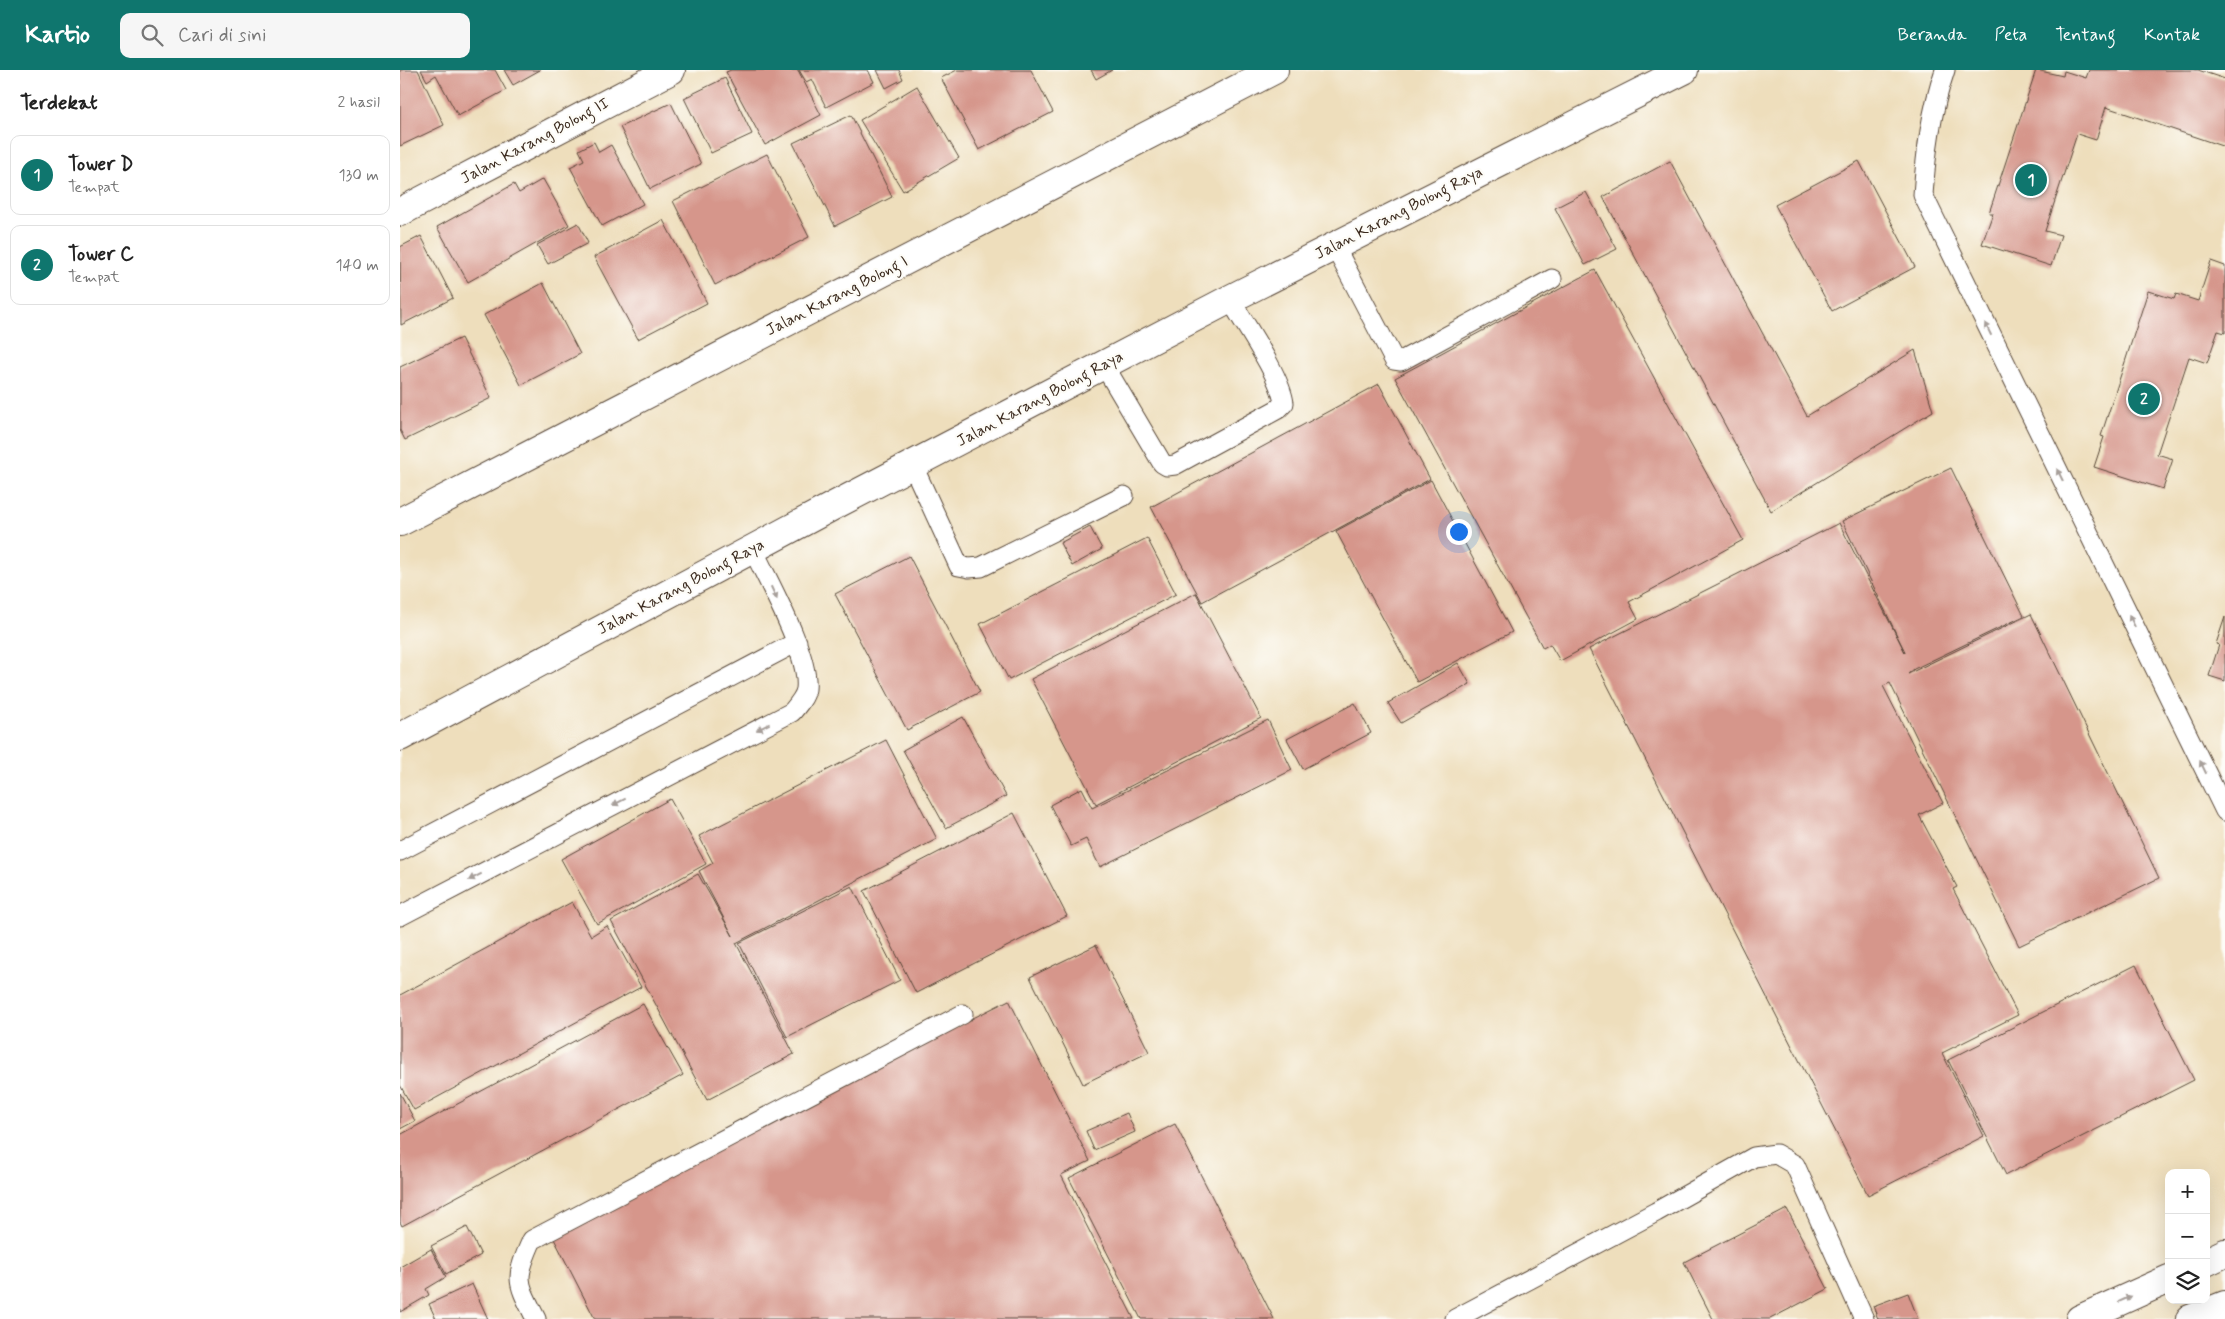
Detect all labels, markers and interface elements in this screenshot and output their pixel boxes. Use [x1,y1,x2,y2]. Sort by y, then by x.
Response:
search box [120,13,470,58]
text: Kartio [25,20,90,51]
icon: search [138,21,166,49]
text: Cari di sini [178,23,266,48]
text: Beranda [1897,23,1966,47]
text: Peta [1994,23,2027,47]
text: Tentang [2055,23,2116,47]
text: Kontak [2144,23,2200,47]
text: Terdekat [20,89,98,117]
text: 2 hasil [338,92,380,113]
street label: Jalan Karang Bolong II [457,93,613,190]
text: Tower D [68,152,133,177]
street label: Jalan Karang Bolong Raya [1311,161,1487,265]
pin: 1 [2015,161,2047,199]
text: 1 [33,165,41,186]
text: 130 m [338,165,379,186]
text: Tempat [68,177,120,198]
text: Tower C [68,242,134,267]
street label: Jalan Karang Bolong I [762,251,912,342]
text: 2 [33,255,41,276]
text: 140 m [335,255,379,276]
text: Tempat [68,267,120,288]
one-way arrow [1984,322,1992,336]
street label: Jalan Karang Bolong Raya [953,346,1128,453]
pin: 2 [2128,380,2160,418]
one-way arrow [2056,468,2064,482]
your location [1446,519,1472,545]
street label: Jalan Karang Bolong Raya [594,534,769,641]
one-way arrow [770,586,778,600]
one-way arrow [2128,614,2136,628]
one-way arrow [756,723,771,731]
one-way arrow [2199,760,2207,774]
one-way arrow [612,798,626,806]
one-way arrow [468,873,482,881]
map controls [2165,1169,2210,1304]
button: + [2165,1169,2210,1214]
button: − [2165,1214,2210,1259]
button: layers [2165,1259,2210,1304]
one-way arrow [2118,1295,2132,1303]

